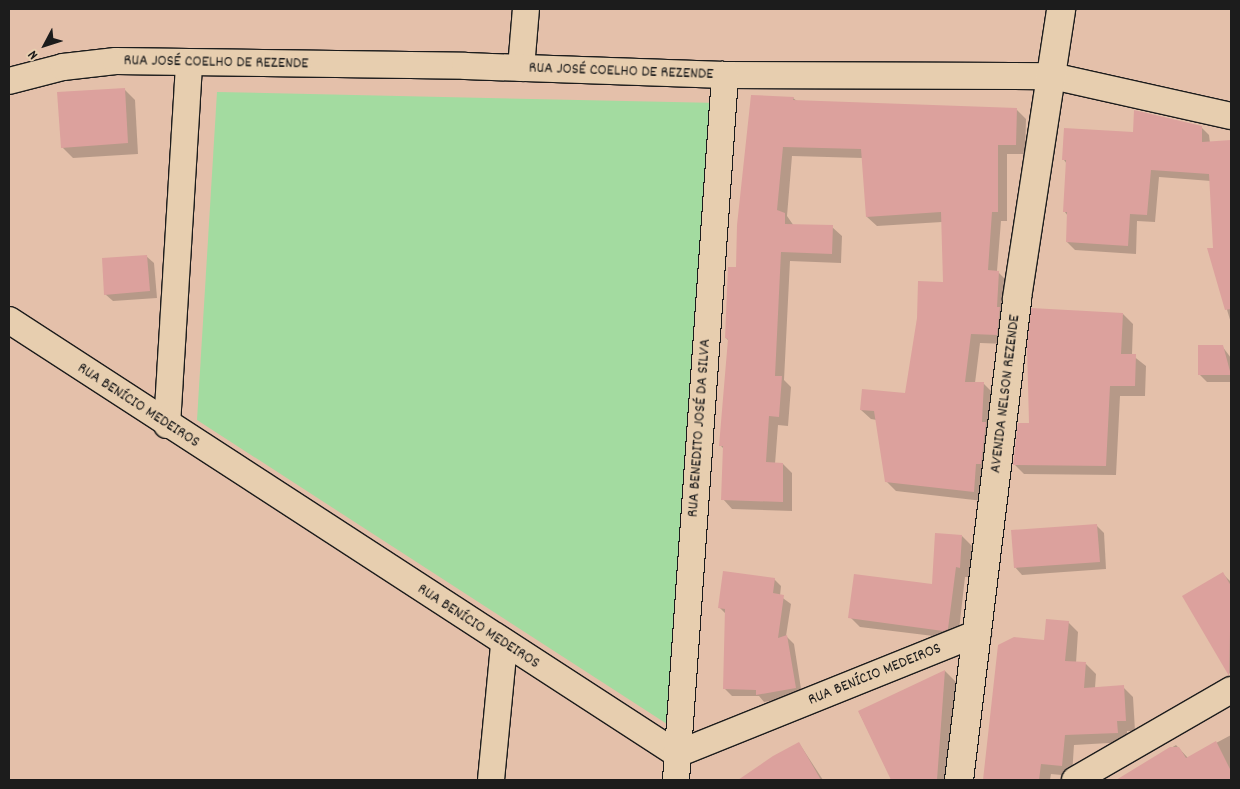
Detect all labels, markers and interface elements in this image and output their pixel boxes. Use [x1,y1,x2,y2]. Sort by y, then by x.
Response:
north arrow [20,20,70,70]
text: N [24,46,43,64]
street label: RUA JOSÉ COELHO DE REZENDE [123,52,309,74]
street label: RUA JOSÉ COELHO DE REZENDE [528,59,714,85]
street label: AVENIDA NELSON REZENDE [987,314,1025,474]
street label: RUA BENEDITO JOSÉ DA SILVA [684,338,716,518]
street label: RUA BENÍCIO MEDEIROS [73,359,203,453]
street label: RUA BENÍCIO MEDEIROS [413,580,543,674]
street label: RUA BENÍCIO MEDEIROS [806,640,944,710]

